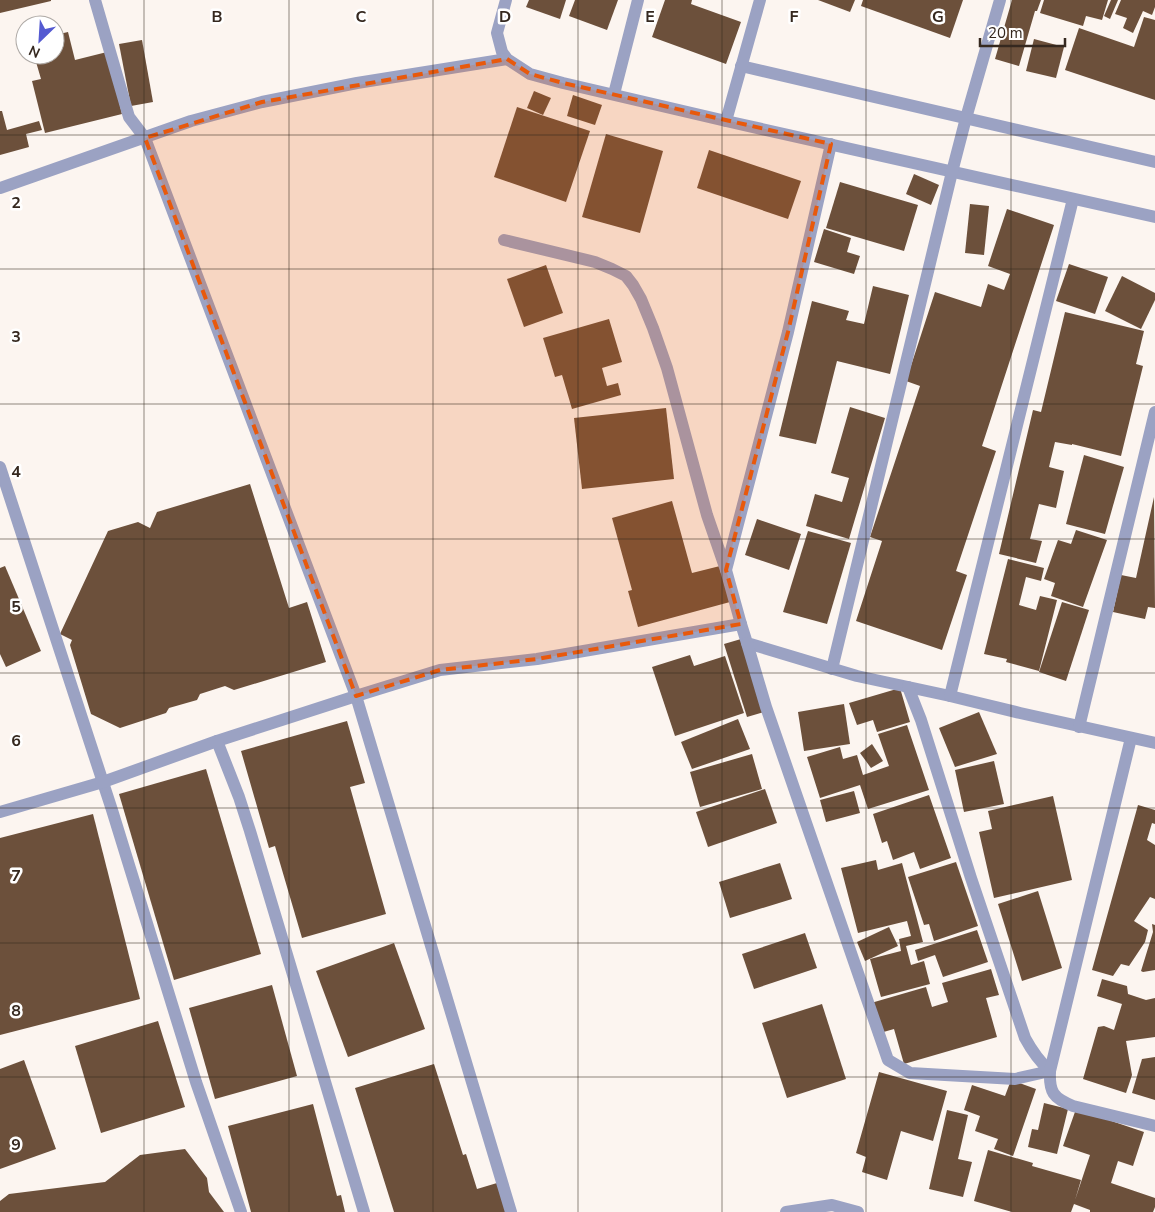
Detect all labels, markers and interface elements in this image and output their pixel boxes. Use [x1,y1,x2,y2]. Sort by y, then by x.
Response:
text: B [211,6,223,28]
text: C [356,6,367,28]
text: D [499,6,511,28]
text: E [645,6,655,28]
text: F [790,6,799,28]
text: G [932,6,944,28]
north arrow [15,15,65,65]
scale bar [980,15,1065,47]
text: 20 m [988,23,1023,43]
text: N [26,41,43,62]
text: 2 [11,192,21,214]
text: 3 [11,326,21,348]
text: 4 [11,461,21,483]
text: 5 [11,596,21,618]
text: 6 [11,730,21,752]
text: 7 [11,865,21,887]
text: 8 [11,1000,21,1022]
text: 9 [11,1134,21,1156]

